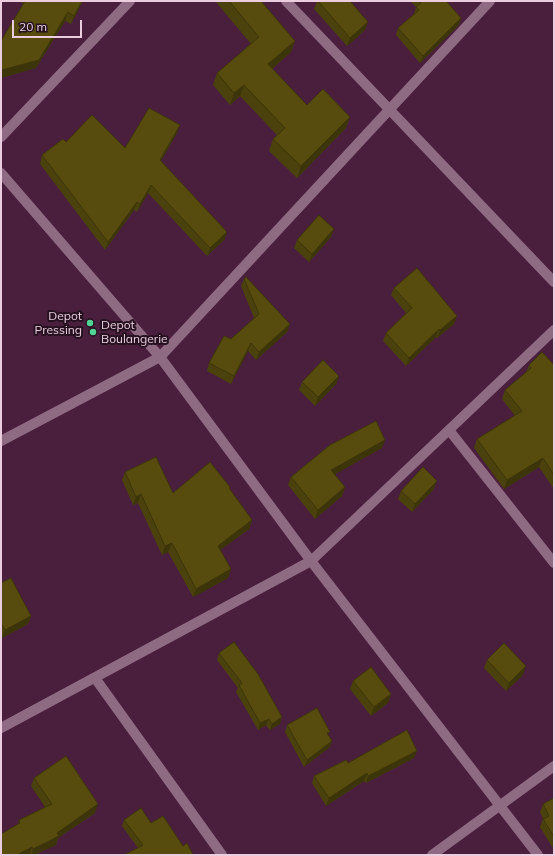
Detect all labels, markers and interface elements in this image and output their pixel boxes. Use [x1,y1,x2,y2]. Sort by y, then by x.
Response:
scale bar [14,12,84,38]
text: 20 m [19,19,47,34]
place label: Depot Pressing [34,309,82,337]
marker: Depot Pressing [85,318,95,328]
place label: Depot Boulangerie [101,318,168,346]
marker: Depot Boulangerie [88,327,98,337]

